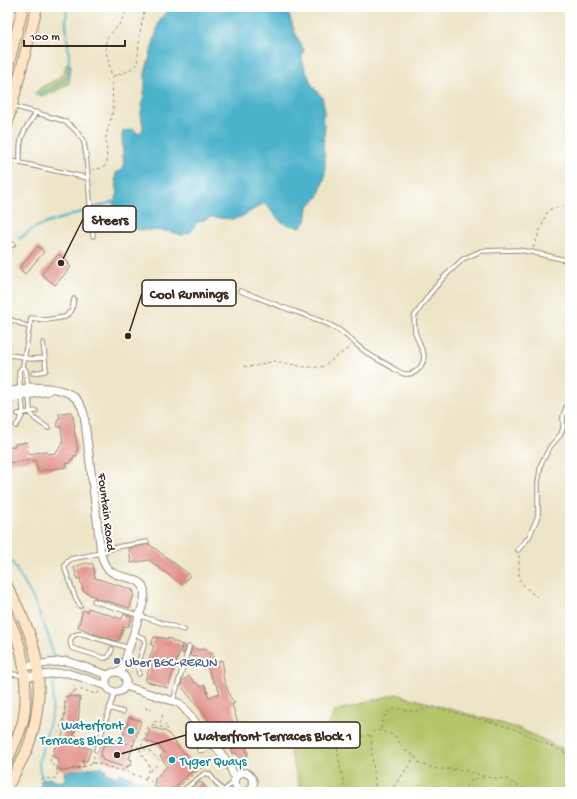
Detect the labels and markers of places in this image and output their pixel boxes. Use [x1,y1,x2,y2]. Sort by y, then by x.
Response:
callout: Steers [83,206,136,232]
callout: Cool Runnings [142,280,236,306]
marker: Uber BGC-RERUN [112,656,122,666]
place label: Uber BGC-RERUN [125,656,217,671]
place label: Waterfront Terraces Block 2 [39,719,125,749]
callout: Waterfront Terraces Block 1 [186,722,360,748]
marker: Waterfront Terraces Block 2 [126,726,136,736]
marker: Tyger Quays [167,755,177,765]
place label: Tyger Quays [179,755,248,770]

